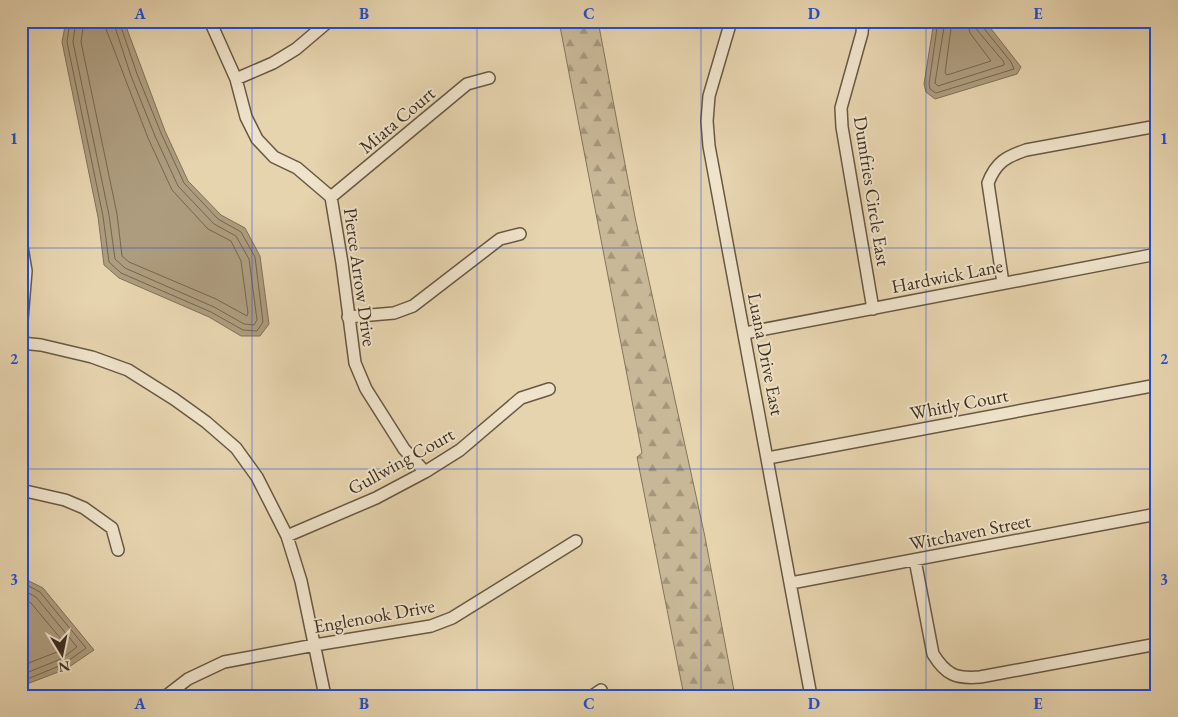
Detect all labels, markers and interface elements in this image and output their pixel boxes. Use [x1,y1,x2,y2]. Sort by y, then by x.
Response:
text: A [133,3,146,24]
text: B [359,3,369,24]
text: C [583,3,595,24]
text: D [808,3,820,24]
text: E [1033,3,1043,24]
street label: Miata Court [354,81,440,159]
street label: Dumfries Circle East [848,114,896,268]
text: 1 [10,128,18,149]
text: 1 [1160,128,1168,149]
street label: Pierce Arrow Drive [338,206,382,348]
street label: Hardwick Lane [889,253,1005,299]
street label: Luana Drive East [742,291,790,417]
text: 2 [10,348,19,369]
text: 2 [1160,348,1169,369]
street label: Whitly Court [908,382,1010,426]
street label: Gullwing Court [343,421,459,501]
street label: Witchaven Street [907,508,1033,556]
text: 3 [10,569,18,590]
text: 3 [1160,569,1168,590]
street label: Englenook Drive [311,593,437,639]
north arrow [38,630,88,680]
text: N [56,657,71,677]
text: A [133,693,146,714]
text: B [359,693,369,714]
text: C [583,693,595,714]
text: D [808,693,820,714]
text: E [1033,693,1043,714]

